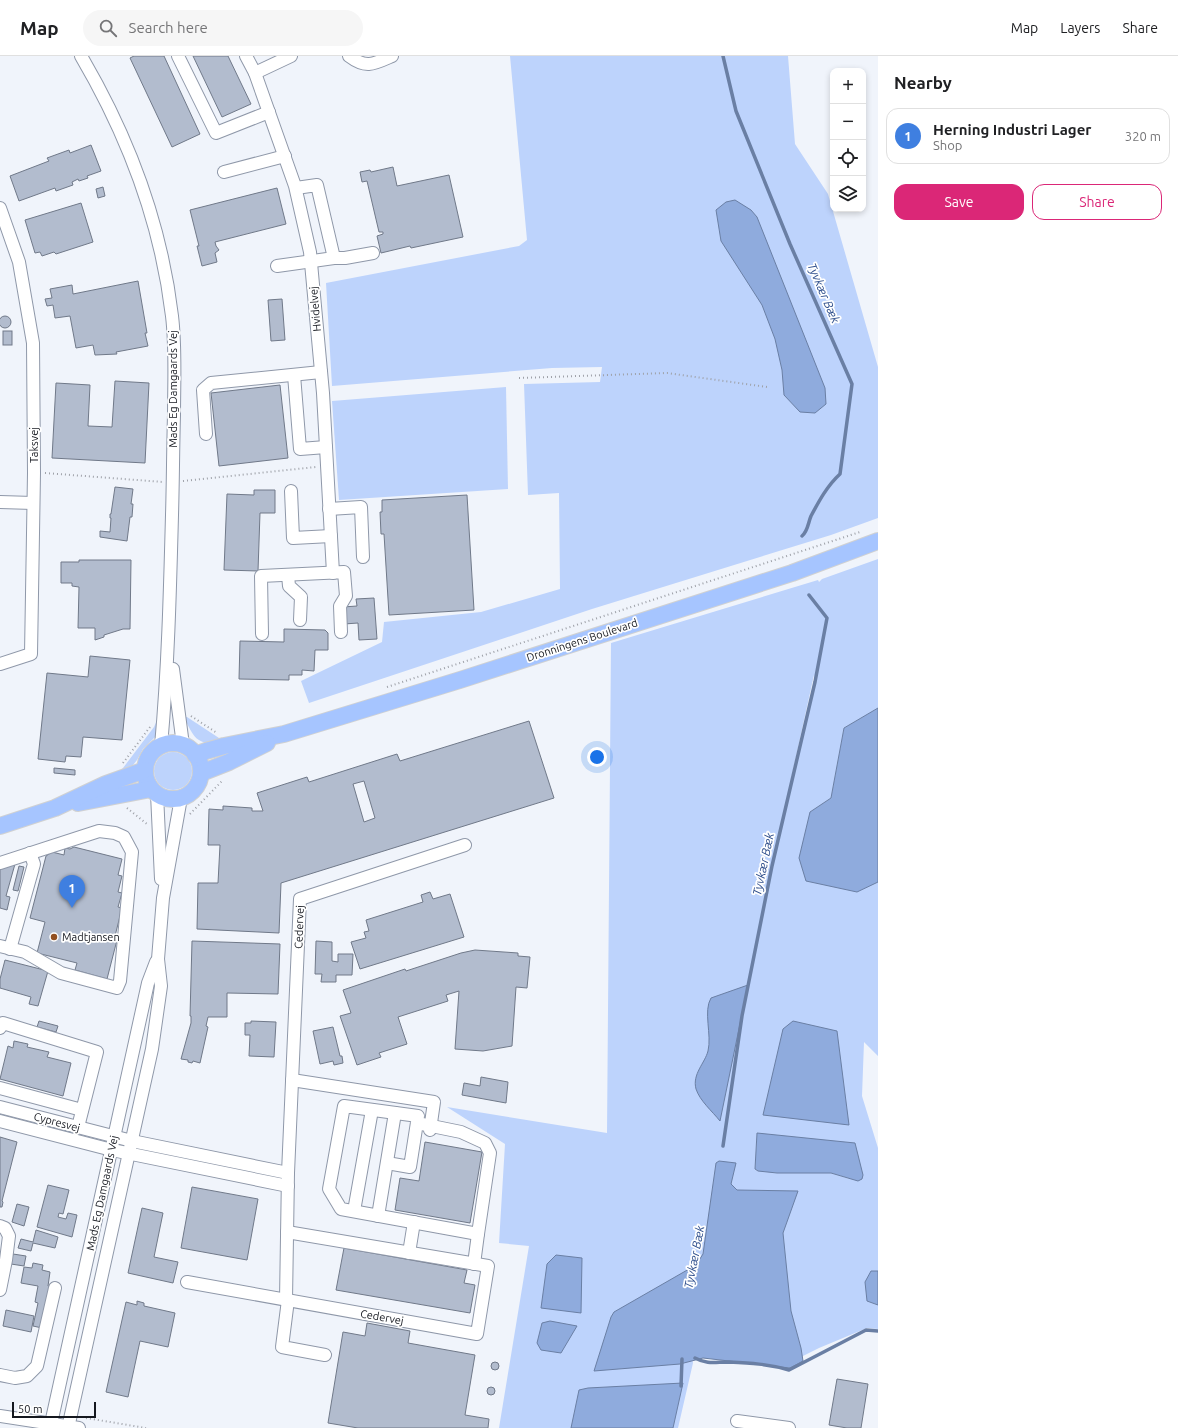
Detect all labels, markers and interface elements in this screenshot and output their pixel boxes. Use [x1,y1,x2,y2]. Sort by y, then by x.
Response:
search box [83,10,363,46]
text: Map [20,17,59,39]
icon: search [97,17,119,39]
text: Search here [129,19,208,36]
text: Map [1011,20,1038,36]
text: Layers [1060,20,1100,36]
text: Share [1122,20,1158,36]
map controls [830,68,866,212]
button: + [830,68,866,104]
text: Nearby [894,73,952,92]
button: − [830,104,866,140]
text: Herning Industri Lager [933,121,1091,138]
text: 1 [904,129,912,143]
text: 320 m [1125,129,1161,143]
text: Shop [933,138,962,152]
button: locate [830,140,866,176]
button: layers [830,176,866,212]
button: Save [894,184,1024,220]
button: Share [1032,184,1162,220]
water label: Tyvkær Bæk [806,261,843,326]
street label: Hvidelvej [307,286,323,332]
street label: Mads Eg Damgaards Vej [167,330,179,448]
street label: Taksvej [28,427,40,463]
street label: Dronningens Boulevard [525,616,639,664]
your location [587,747,607,767]
water label: Tyvkær Bæk [750,831,776,897]
pin: 1 [59,875,85,908]
street label: Cedervej [292,905,306,949]
place label: Madtjansen [62,931,120,943]
marker: Madtjansen [49,932,59,942]
street label: Cypresvej [32,1110,82,1134]
street label: Mads Eg Damgaards Vej [84,1134,120,1252]
water label: Tyvkær Bæk [682,1224,707,1290]
street label: Cedervej [359,1307,405,1327]
scale bar [12,1400,96,1419]
text: 50 m [18,1403,42,1415]

